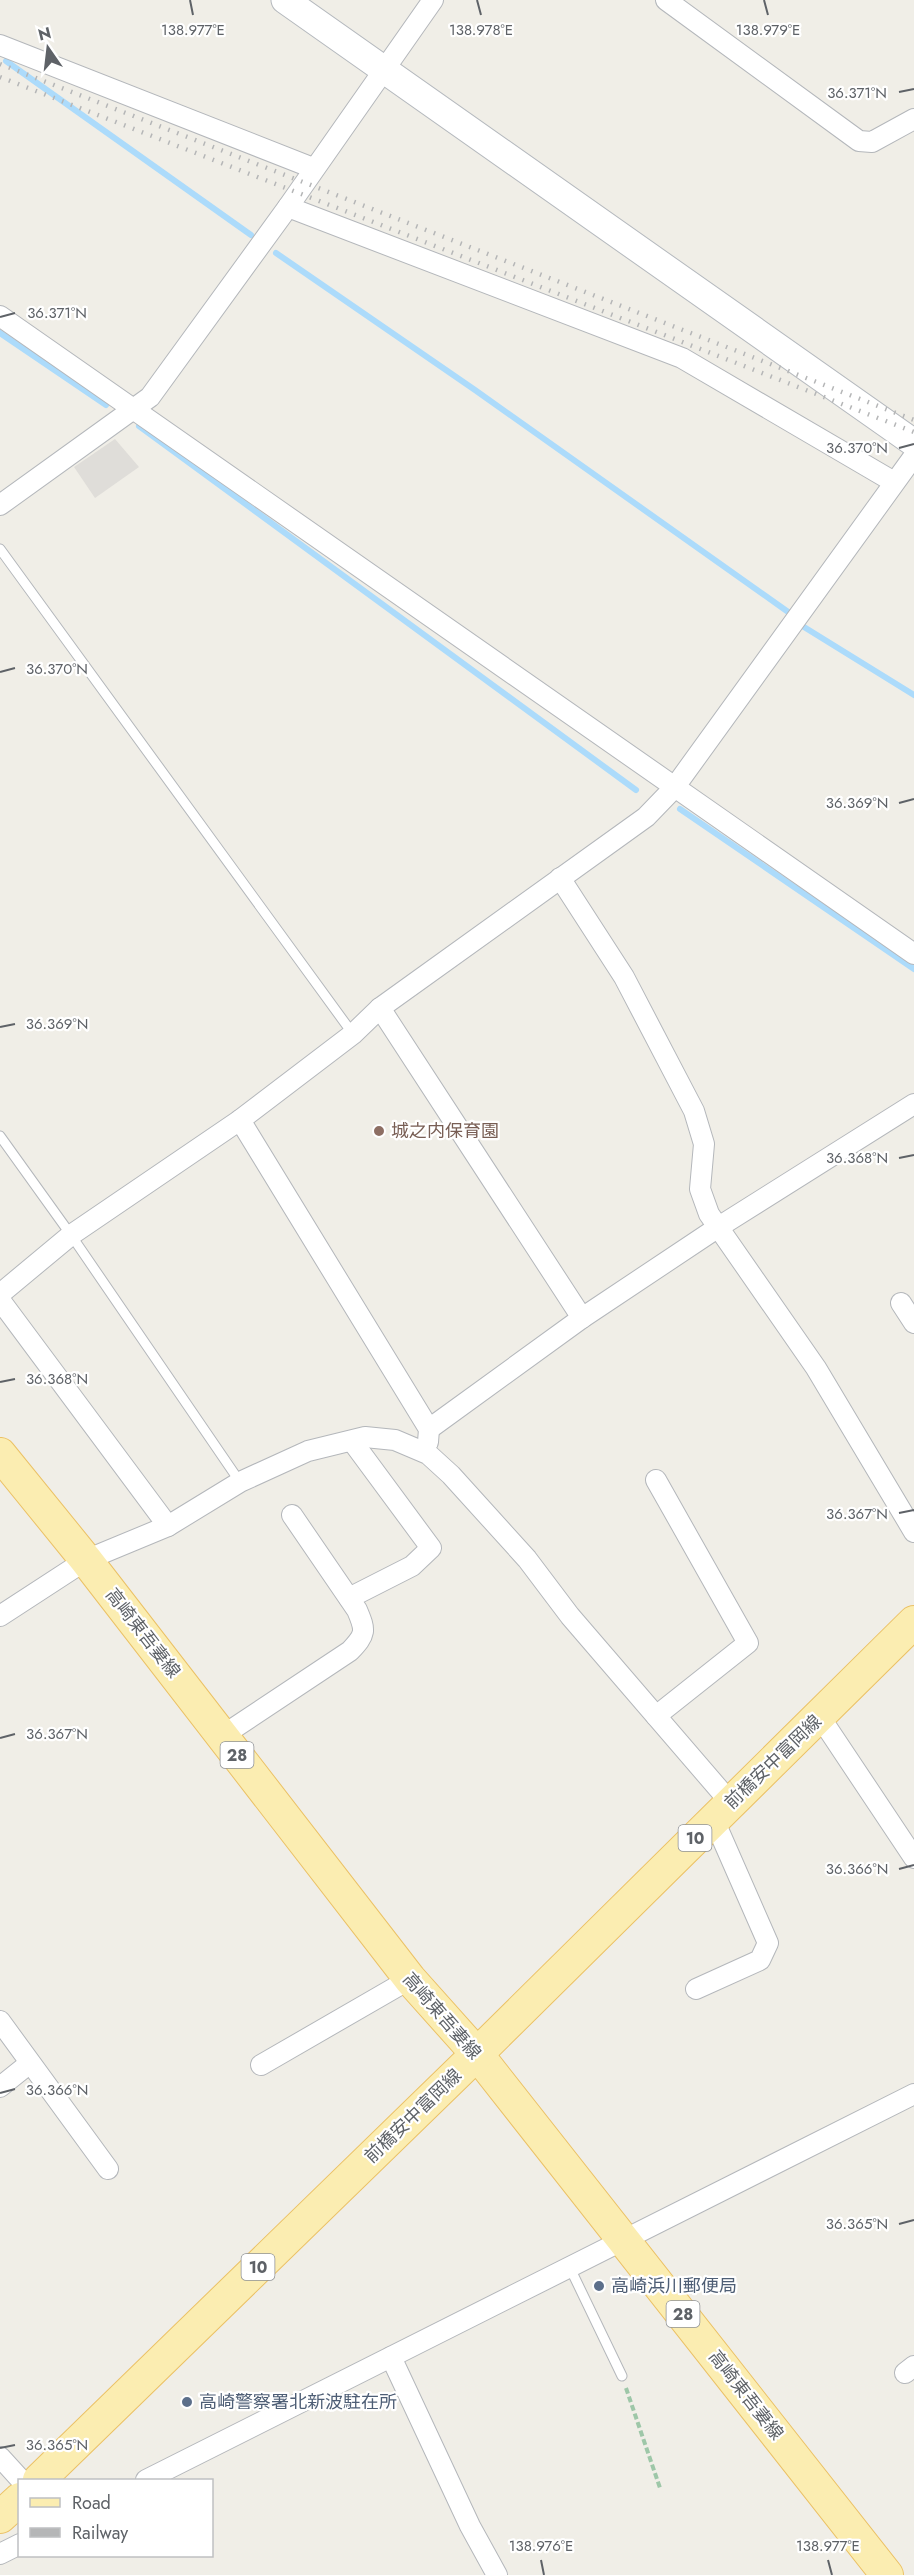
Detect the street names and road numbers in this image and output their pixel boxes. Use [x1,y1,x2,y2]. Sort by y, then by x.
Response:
street label: 高崎東吾妻線 [100,1582,186,1684]
street label: 前橋安中富岡線 [719,1709,827,1815]
road number: 28 [220,1742,254,1768]
road number: 10 [678,1825,712,1851]
street label: 高崎東吾妻線 [397,1967,487,2065]
street label: 前橋安中富岡線 [359,2063,467,2169]
road number: 10 [242,2254,274,2280]
road number: 28 [666,2301,700,2327]
street label: 高崎東吾妻線 [703,2344,789,2446]

